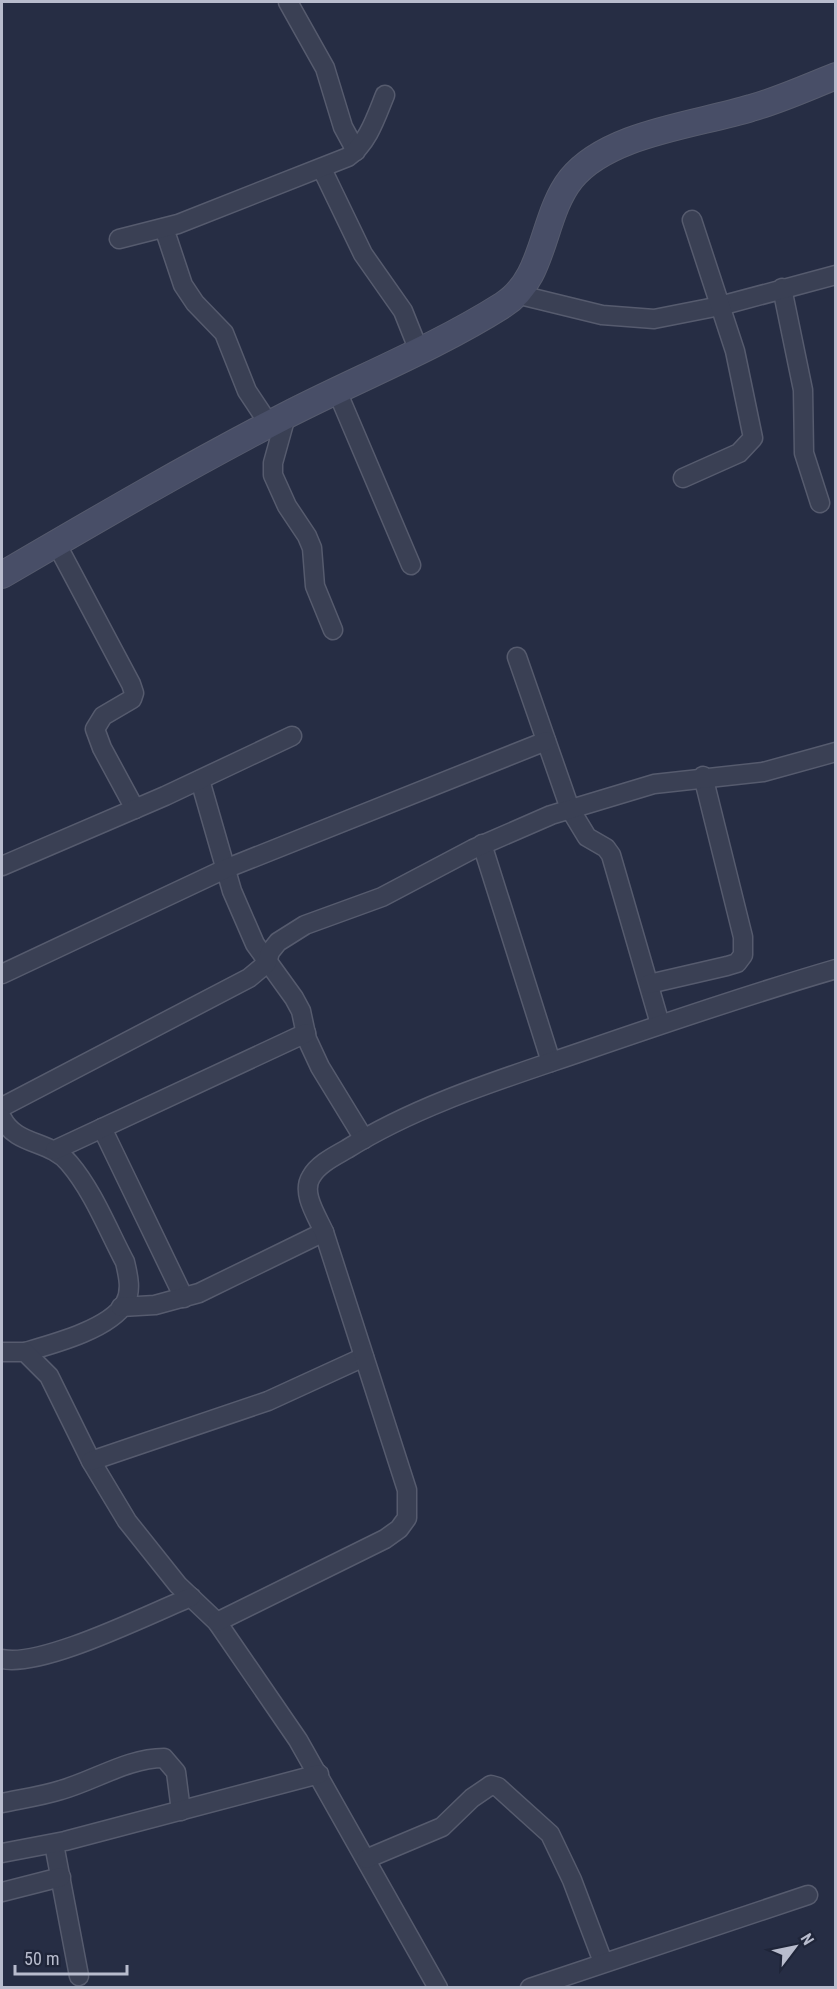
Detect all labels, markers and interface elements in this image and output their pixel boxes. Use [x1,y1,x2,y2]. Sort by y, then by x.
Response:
north arrow [765,1917,825,1977]
text: N [797,1930,818,1949]
scale bar [15,1938,128,1976]
text: 50 m [24,1948,59,1969]

